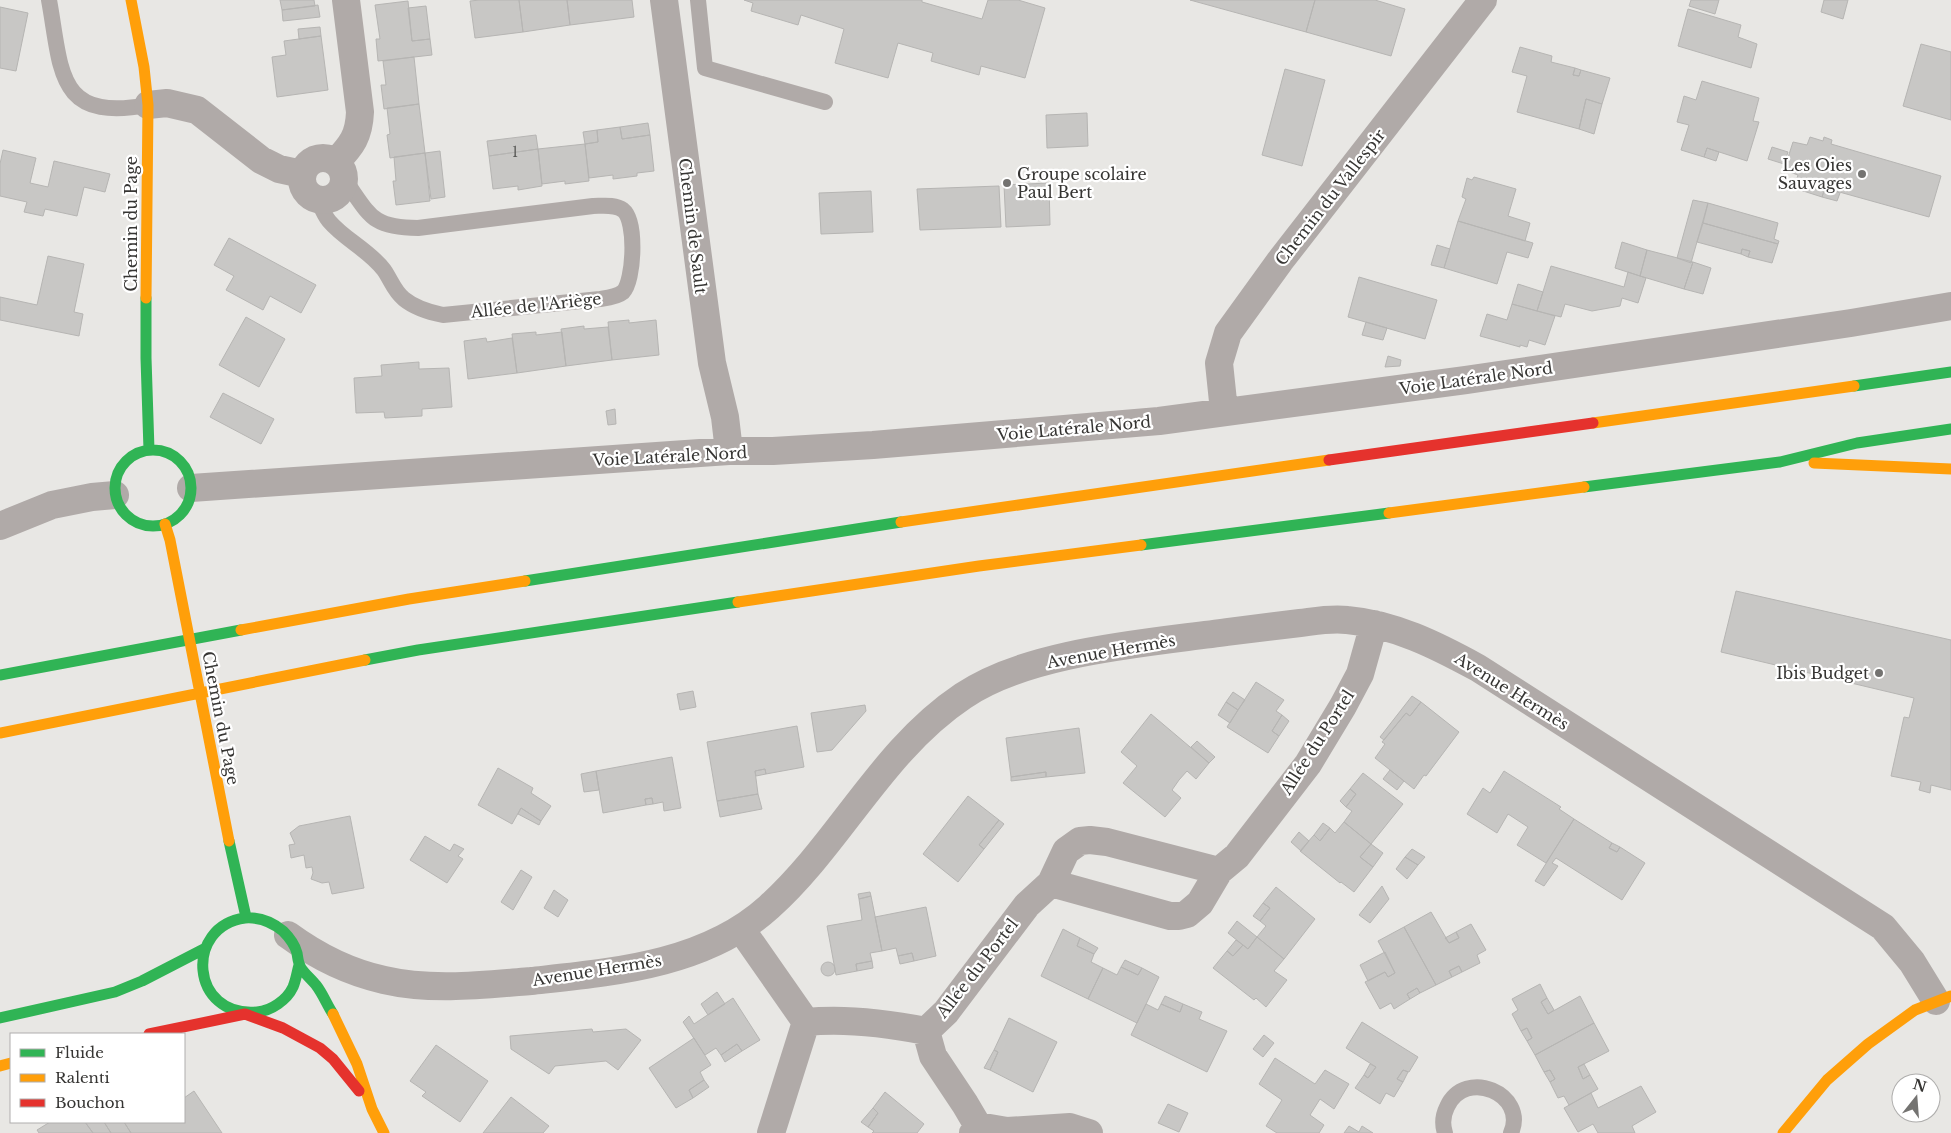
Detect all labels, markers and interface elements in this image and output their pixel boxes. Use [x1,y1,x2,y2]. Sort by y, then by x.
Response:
street label: Chemin du Vallespir [1271,125,1390,269]
house number: 1 [512,143,518,161]
place label: Les Oies Sauvages [1778,155,1852,193]
street label: Chemin du Page [121,156,141,292]
street label: Chemin de Sault [675,157,711,295]
place label: Groupe scolaire Paul Bert [1017,164,1147,202]
marker: Les Oies Sauvages [1856,168,1868,180]
marker: Groupe scolaire Paul Bert [1001,177,1013,189]
street label: Allée de l'Ariège [469,288,602,322]
street label: Voie Latérale Nord [1397,357,1554,399]
street label: Voie Latérale Nord [995,411,1152,445]
street label: Voie Latérale Nord [591,442,748,470]
street label: Avenue Hermès [1044,630,1177,672]
street label: Avenue Hermès [1451,647,1573,734]
street label: Chemin du Page [198,649,244,787]
place label: Ibis Budget [1776,663,1869,683]
marker: Ibis Budget [1873,667,1885,679]
street label: Allée du Portel [1275,686,1358,799]
street label: Allée du Portel [931,914,1022,1023]
street label: Avenue Hermès [530,950,663,990]
legend [10,1033,185,1123]
text: Fluide [55,1043,104,1062]
text: Ralenti [55,1068,110,1087]
north arrow [1891,1073,1941,1123]
text: N [1911,1075,1929,1096]
text: Bouchon [55,1093,125,1112]

